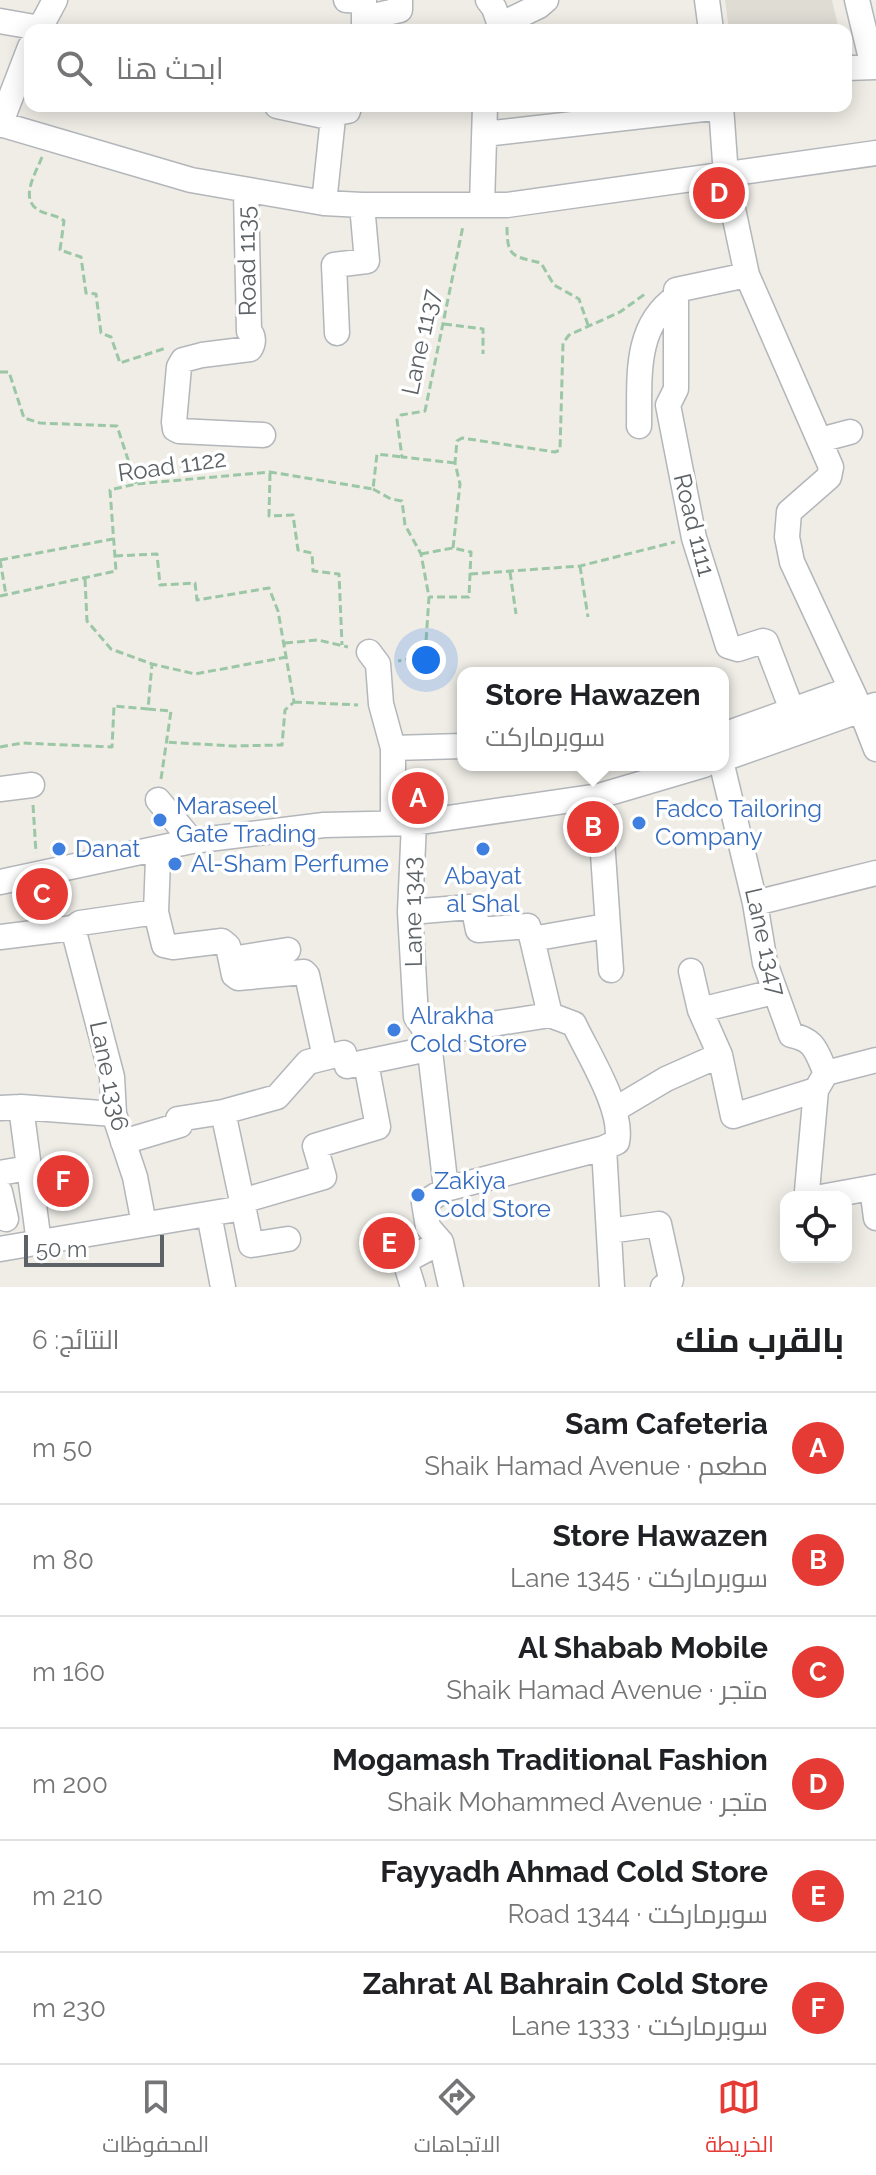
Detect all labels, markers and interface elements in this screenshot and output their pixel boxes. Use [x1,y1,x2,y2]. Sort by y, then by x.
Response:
search box [24,24,852,112]
icon: search [52,46,96,90]
text: ابحث هنا [116,51,224,86]
pin: D [693,163,745,223]
street label: Road 1135 [231,206,262,316]
street label: Lane 1137 [395,286,446,397]
street label: Road 1122 [116,444,228,487]
street label: Road 1111 [668,471,721,579]
your location [406,640,446,680]
popup [457,667,729,771]
text: Store Hawazen [485,677,701,712]
text: سوبرماركت [485,722,605,752]
pin: A [392,768,444,828]
place label: Maraseel Gate Trading [176,791,316,848]
place label: Fadco Tailoring Company [655,794,822,851]
pin: B [567,797,619,857]
marker: Maraseel Gate Trading [151,811,169,829]
marker: Fadco Tailoring Company [630,814,648,832]
place label: Danat [75,834,140,863]
marker: Danat [50,840,68,858]
marker: Abayat al Shal [474,840,492,858]
place label: Al-Sham Perfume [191,849,389,878]
marker: Al-Sham Perfume [166,855,184,873]
street label: Lane 1343 [397,857,428,967]
place label: Abayat al Shal [444,861,522,918]
pin: C [16,864,68,924]
street label: Lane 1347 [739,885,792,999]
place label: Alrakha Cold Store [410,1001,527,1058]
street label: Lane 1336 [84,1018,135,1134]
marker: Alrakha Cold Store [385,1021,403,1039]
pin: F [37,1151,89,1211]
place label: Zakiya Cold Store [434,1166,551,1223]
marker: Zakiya Cold Store [409,1186,427,1204]
map controls [780,1191,852,1263]
button: locate [780,1191,852,1263]
pin: E [363,1213,415,1273]
scale bar [24,1231,164,1267]
text: 50 m [36,1236,87,1262]
text: بالقرب منك [675,1320,844,1360]
text: النتائج: 6 [32,1325,120,1355]
text: Sam Cafeteria [565,1406,768,1441]
text: 50 m [32,1433,93,1463]
text: A [809,1433,827,1463]
text: مطعم · Shaik Hamad Avenue [424,1451,768,1481]
text: Store Hawazen [552,1518,768,1553]
text: 80 m [32,1545,94,1575]
text: B [809,1545,827,1575]
text: سوبرماركت · Lane 1345 [510,1563,768,1593]
text: Al Shabab Mobile [518,1630,768,1665]
text: 160 m [32,1657,105,1687]
text: C [809,1657,827,1687]
text: متجر · Shaik Hamad Avenue [446,1675,768,1705]
text: Mogamash Traditional Fashion [332,1742,768,1777]
text: 200 m [32,1769,108,1799]
text: D [809,1769,827,1799]
text: متجر · Shaik Mohammed Avenue [387,1787,768,1817]
text: Fayyadh Ahmad Cold Store [380,1854,768,1889]
text: 210 m [32,1881,103,1911]
text: E [810,1881,826,1911]
text: سوبرماركت · Road 1344 [507,1899,768,1929]
text: Zahrat Al Bahrain Cold Store [362,1966,768,2001]
text: 230 m [32,1993,106,2023]
text: F [811,1993,825,2023]
text: سوبرماركت · Lane 1333 [511,2011,768,2041]
tab: المحفوظات [102,2075,209,2165]
tab: الاتجاهات [414,2075,501,2165]
tab: الخريطة [705,2075,774,2165]

